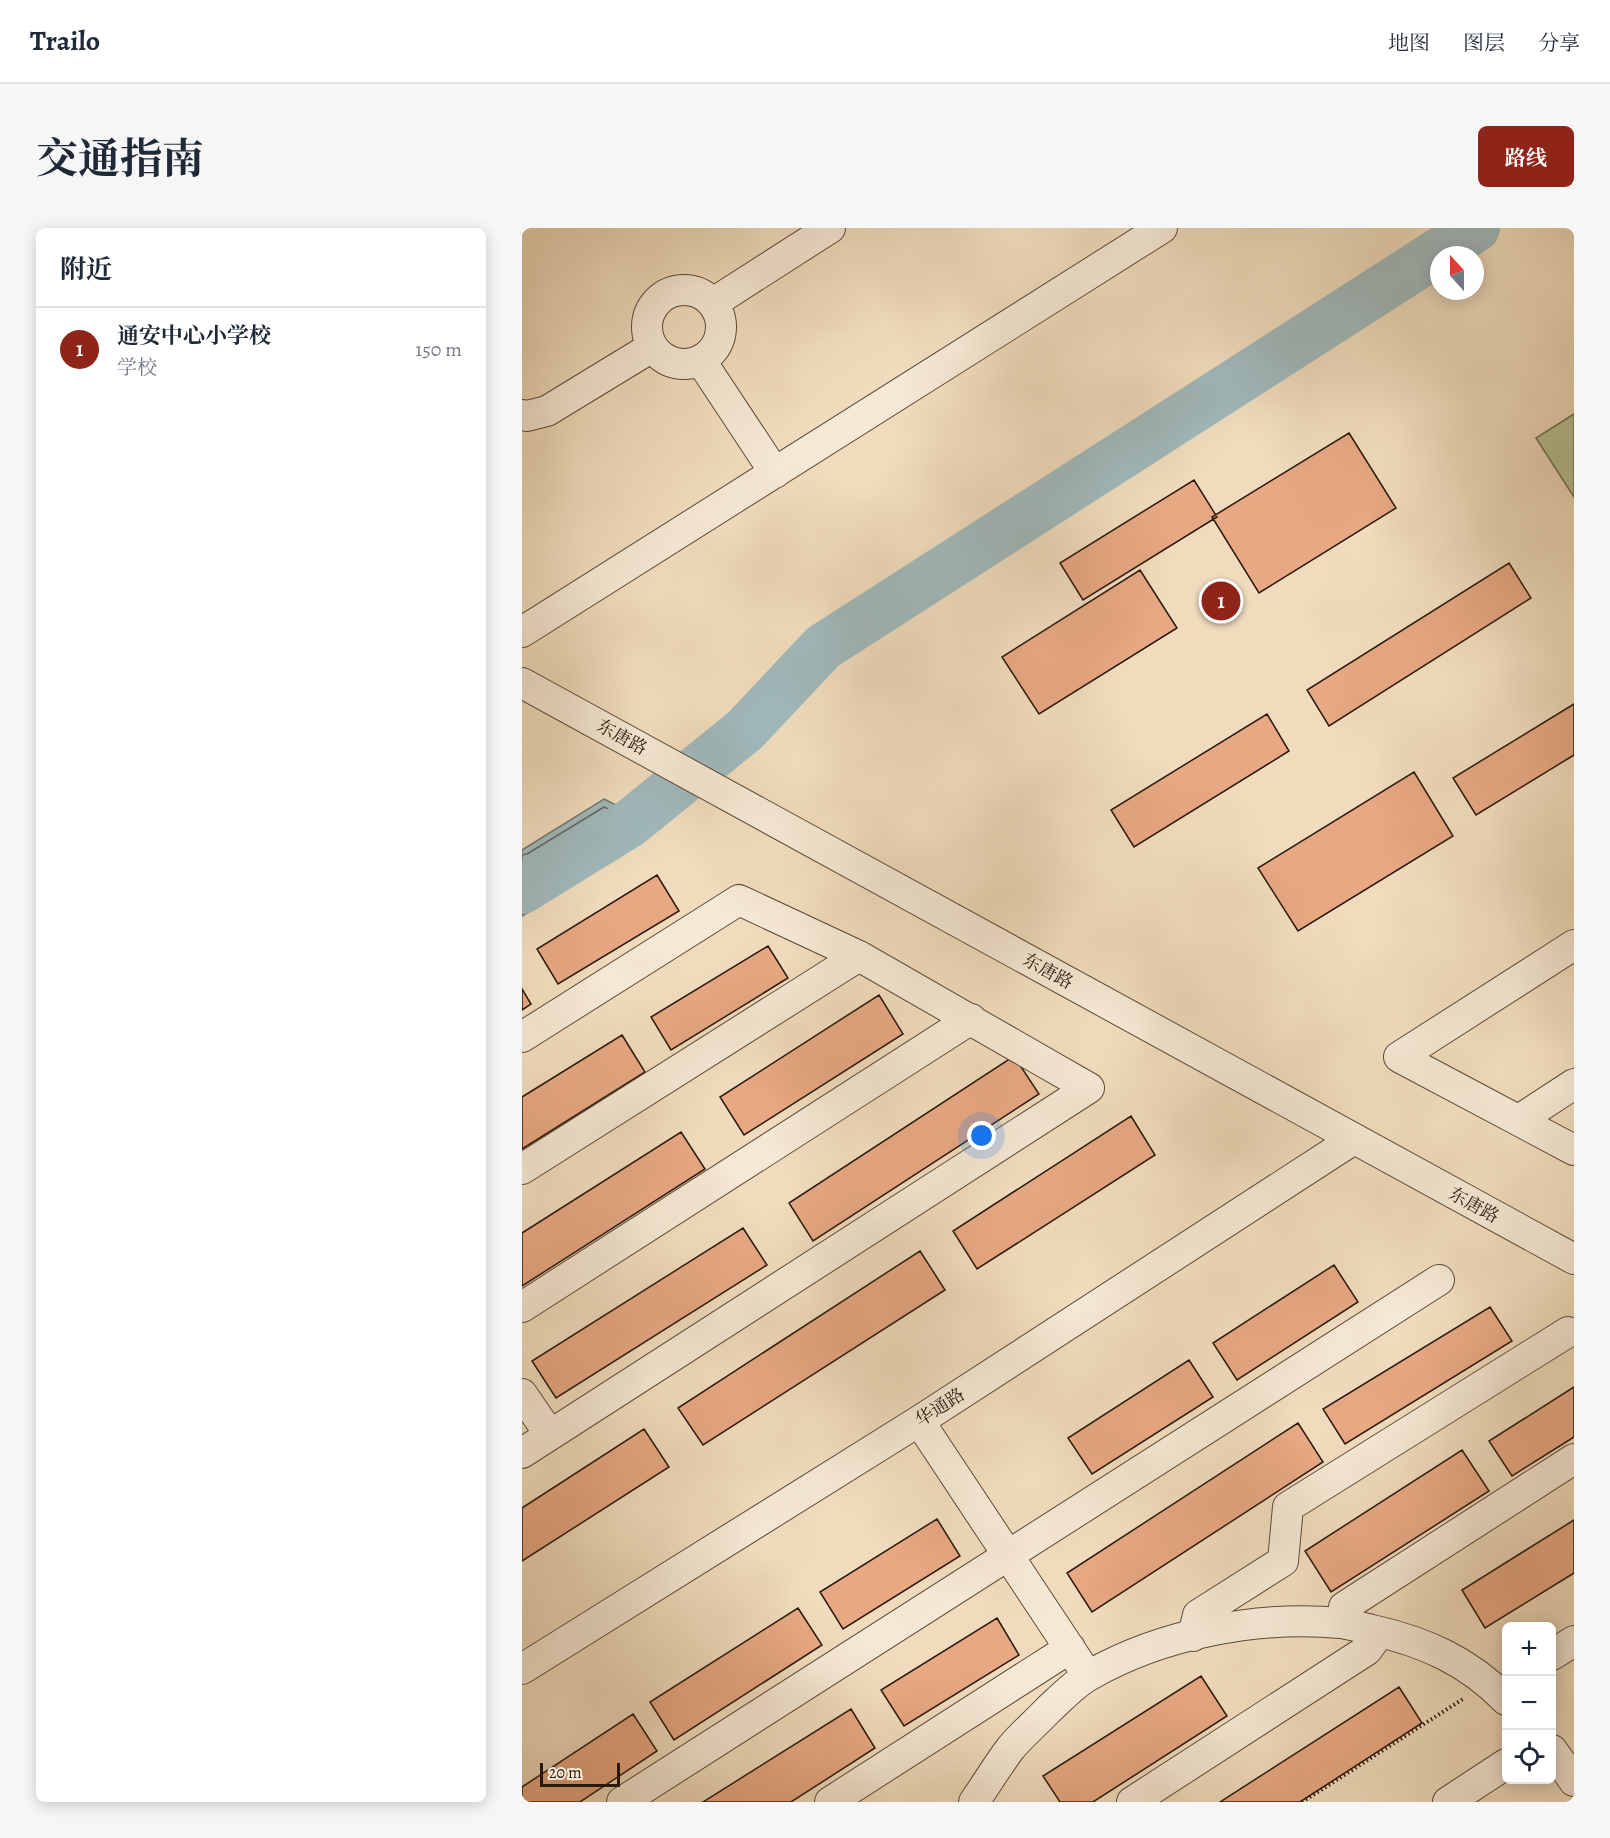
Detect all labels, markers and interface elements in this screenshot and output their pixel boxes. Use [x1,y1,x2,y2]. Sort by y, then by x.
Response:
text: Trailo [30,22,100,60]
text: 地图 [1388,29,1430,57]
text: 图层 [1463,29,1505,57]
text: 分享 [1538,29,1580,57]
button: 路线 [1478,126,1574,187]
text: 交通指南 [36,130,204,187]
north arrow [1430,246,1484,300]
text: 附近 [60,252,112,287]
text: 通安中心小学校 [117,321,271,351]
text: 1 [76,336,83,363]
text: 150 m [415,336,462,363]
text: 学校 [117,354,157,381]
pin: 1 [1202,578,1240,623]
street label: 东唐路 [593,713,651,761]
street label: 东唐路 [1019,947,1077,995]
your location [967,1121,996,1150]
street label: 东唐路 [1445,1181,1503,1229]
street label: 华通路 [911,1382,969,1432]
map controls [1502,1622,1556,1784]
button: + [1502,1622,1556,1676]
button: − [1502,1676,1556,1730]
button: locate [1502,1730,1556,1784]
scale bar [540,1760,620,1788]
text: 20 m [549,1762,582,1784]

